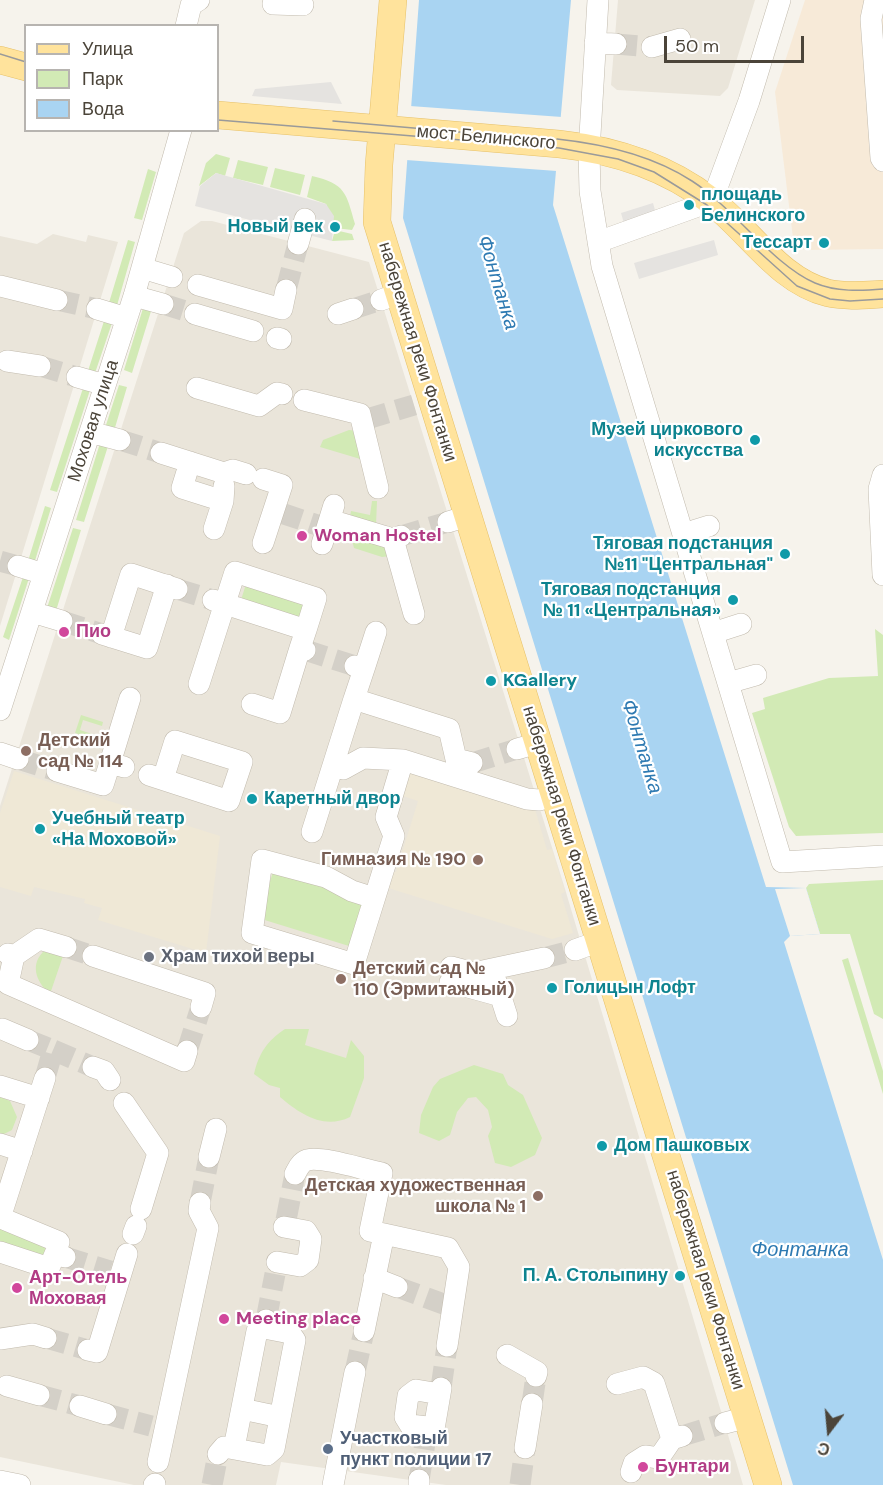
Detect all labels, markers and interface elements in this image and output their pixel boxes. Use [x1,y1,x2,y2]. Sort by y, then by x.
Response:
legend [24,24,219,132]
scale bar [667,24,806,62]
text: 50 m [675,34,719,58]
text: Улица [82,37,133,61]
text: Парк [82,67,123,91]
text: Вода [82,97,124,121]
street label: мост Белинского [416,121,556,155]
place label: площадь Белинского [701,184,805,226]
marker: площадь Белинского [682,198,696,212]
place label: Новый век [227,216,323,238]
marker: Новый век [328,220,342,234]
place label: Тессарт [742,232,812,254]
water label: Фонтанка [471,233,523,333]
marker: Тессарт [817,236,831,250]
street label: набережная реки Фонтанки [373,239,461,465]
street label: Моховая улица [64,357,124,485]
place label: Музей циркового искусства [591,419,743,462]
marker: Музей циркового искусства [748,433,762,447]
place label: Woman Hostel [314,525,441,547]
marker: Woman Hostel [295,529,309,543]
place label: Тяговая подстанция №11 "Центральная" [593,533,773,576]
marker: Тяговая подстанция №11 "Центральная" [778,547,792,561]
place label: Тяговая подстанция № 11 «Центральная» [541,579,721,622]
marker: Тяговая подстанция № 11 «Центральная» [726,593,740,607]
place label: Пио [76,621,111,643]
marker: Пио [57,625,71,639]
place label: KGallery [503,670,577,692]
marker: KGallery [484,674,498,688]
water label: Фонтанка [615,697,667,797]
street label: набережная реки Фонтанки [517,703,605,929]
place label: Детский сад № 114 [38,730,123,772]
marker: Детский сад № 114 [19,744,33,758]
place label: Каретный двор [264,788,401,810]
marker: Каретный двор [245,792,259,806]
place label: Учебный театр «На Моховой» [52,808,185,850]
marker: Учебный театр «На Моховой» [33,822,47,836]
place label: Гимназия № 190 [321,849,466,871]
marker: Гимназия № 190 [471,853,485,867]
place label: Храм тихой веры [161,946,314,968]
marker: Храм тихой веры [142,950,156,964]
place label: Детский сад № 110 (Эрмитажный) [353,958,514,1000]
marker: Детский сад № 110 (Эрмитажный) [334,972,348,986]
place label: Голицын Лофт [564,977,696,999]
marker: Голицын Лофт [545,981,559,995]
place label: Дом Пашковых [614,1135,750,1157]
marker: Дом Пашковых [595,1139,609,1153]
street label: набережная реки Фонтанки [661,1167,749,1393]
place label: Детская художественная школа № 1 [305,1175,526,1218]
marker: Детская художественная школа № 1 [531,1189,545,1203]
water label: Фонтанка [751,1239,849,1263]
place label: П. А. Столыпину [523,1265,668,1287]
place label: Арт-Отель Моховая [29,1267,127,1310]
marker: П. А. Столыпину [673,1269,687,1283]
marker: Арт-Отель Моховая [10,1281,24,1295]
place label: Meeting place [236,1308,361,1330]
marker: Meeting place [217,1312,231,1326]
north arrow [799,1401,859,1461]
place label: Участковый пункт полиции 17 [340,1428,491,1470]
text: С [815,1437,832,1460]
marker: Участковый пункт полиции 17 [321,1442,335,1456]
place label: Бунтари [655,1456,729,1478]
marker: Бунтари [636,1460,650,1474]

